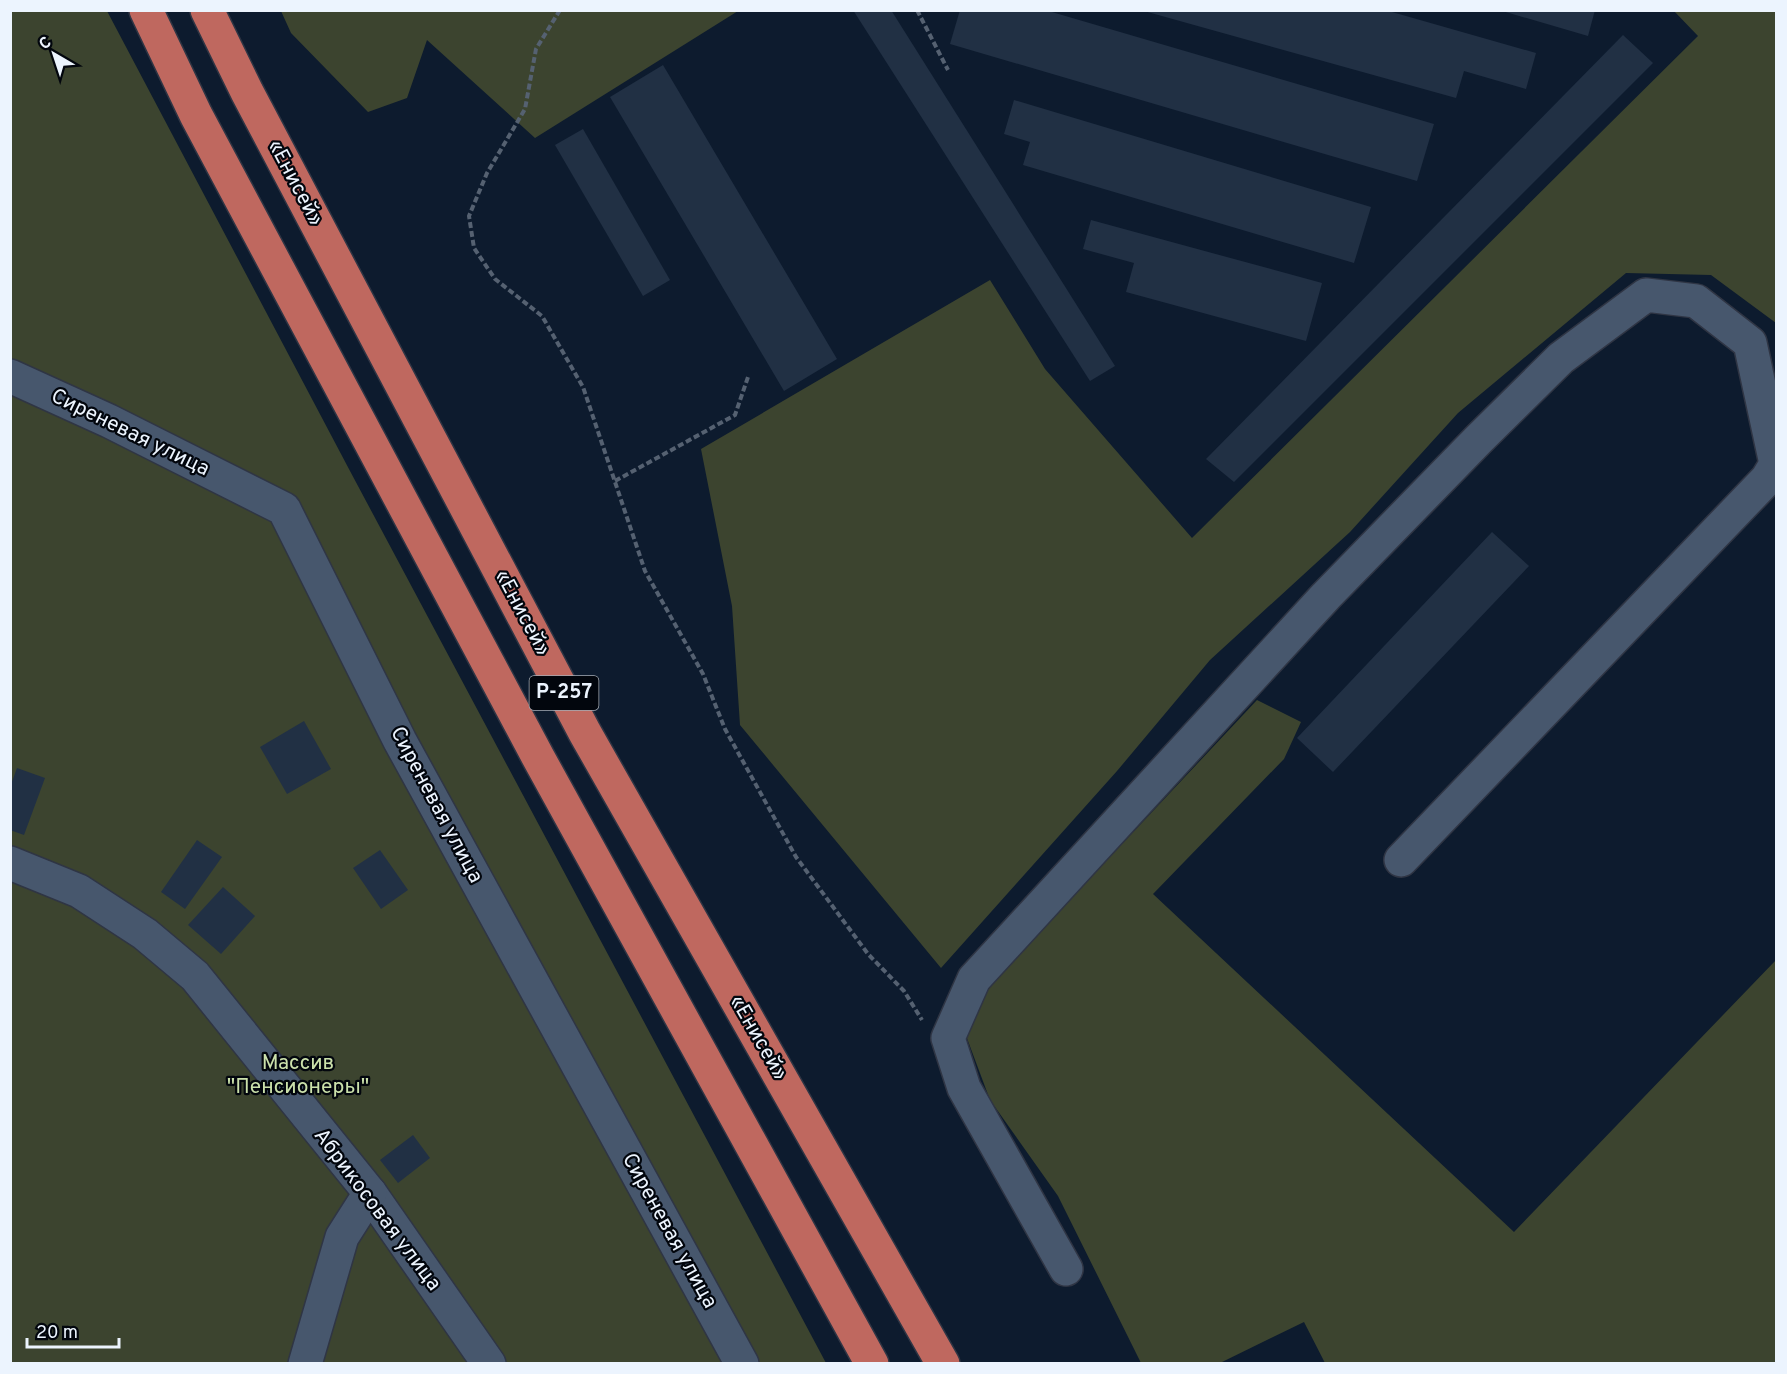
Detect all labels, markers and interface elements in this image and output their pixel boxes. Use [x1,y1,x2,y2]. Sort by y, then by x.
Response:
north arrow [24,24,84,84]
text: С [36,33,56,55]
street label: «Енисей» [261,135,329,231]
street label: Сиреневая улица [46,383,214,483]
street label: «Енисей» [488,565,556,661]
road number: Р-257 [530,676,598,710]
street label: Сиреневая улица [383,722,489,888]
street label: «Енисей» [723,991,793,1086]
park label: Массив "Пенсионеры" [227,1050,369,1101]
street label: Абрикосовая улица [307,1123,447,1297]
street label: Сиреневая улица [615,1149,723,1313]
scale bar [27,1311,118,1349]
text: 20 m [36,1322,78,1345]

